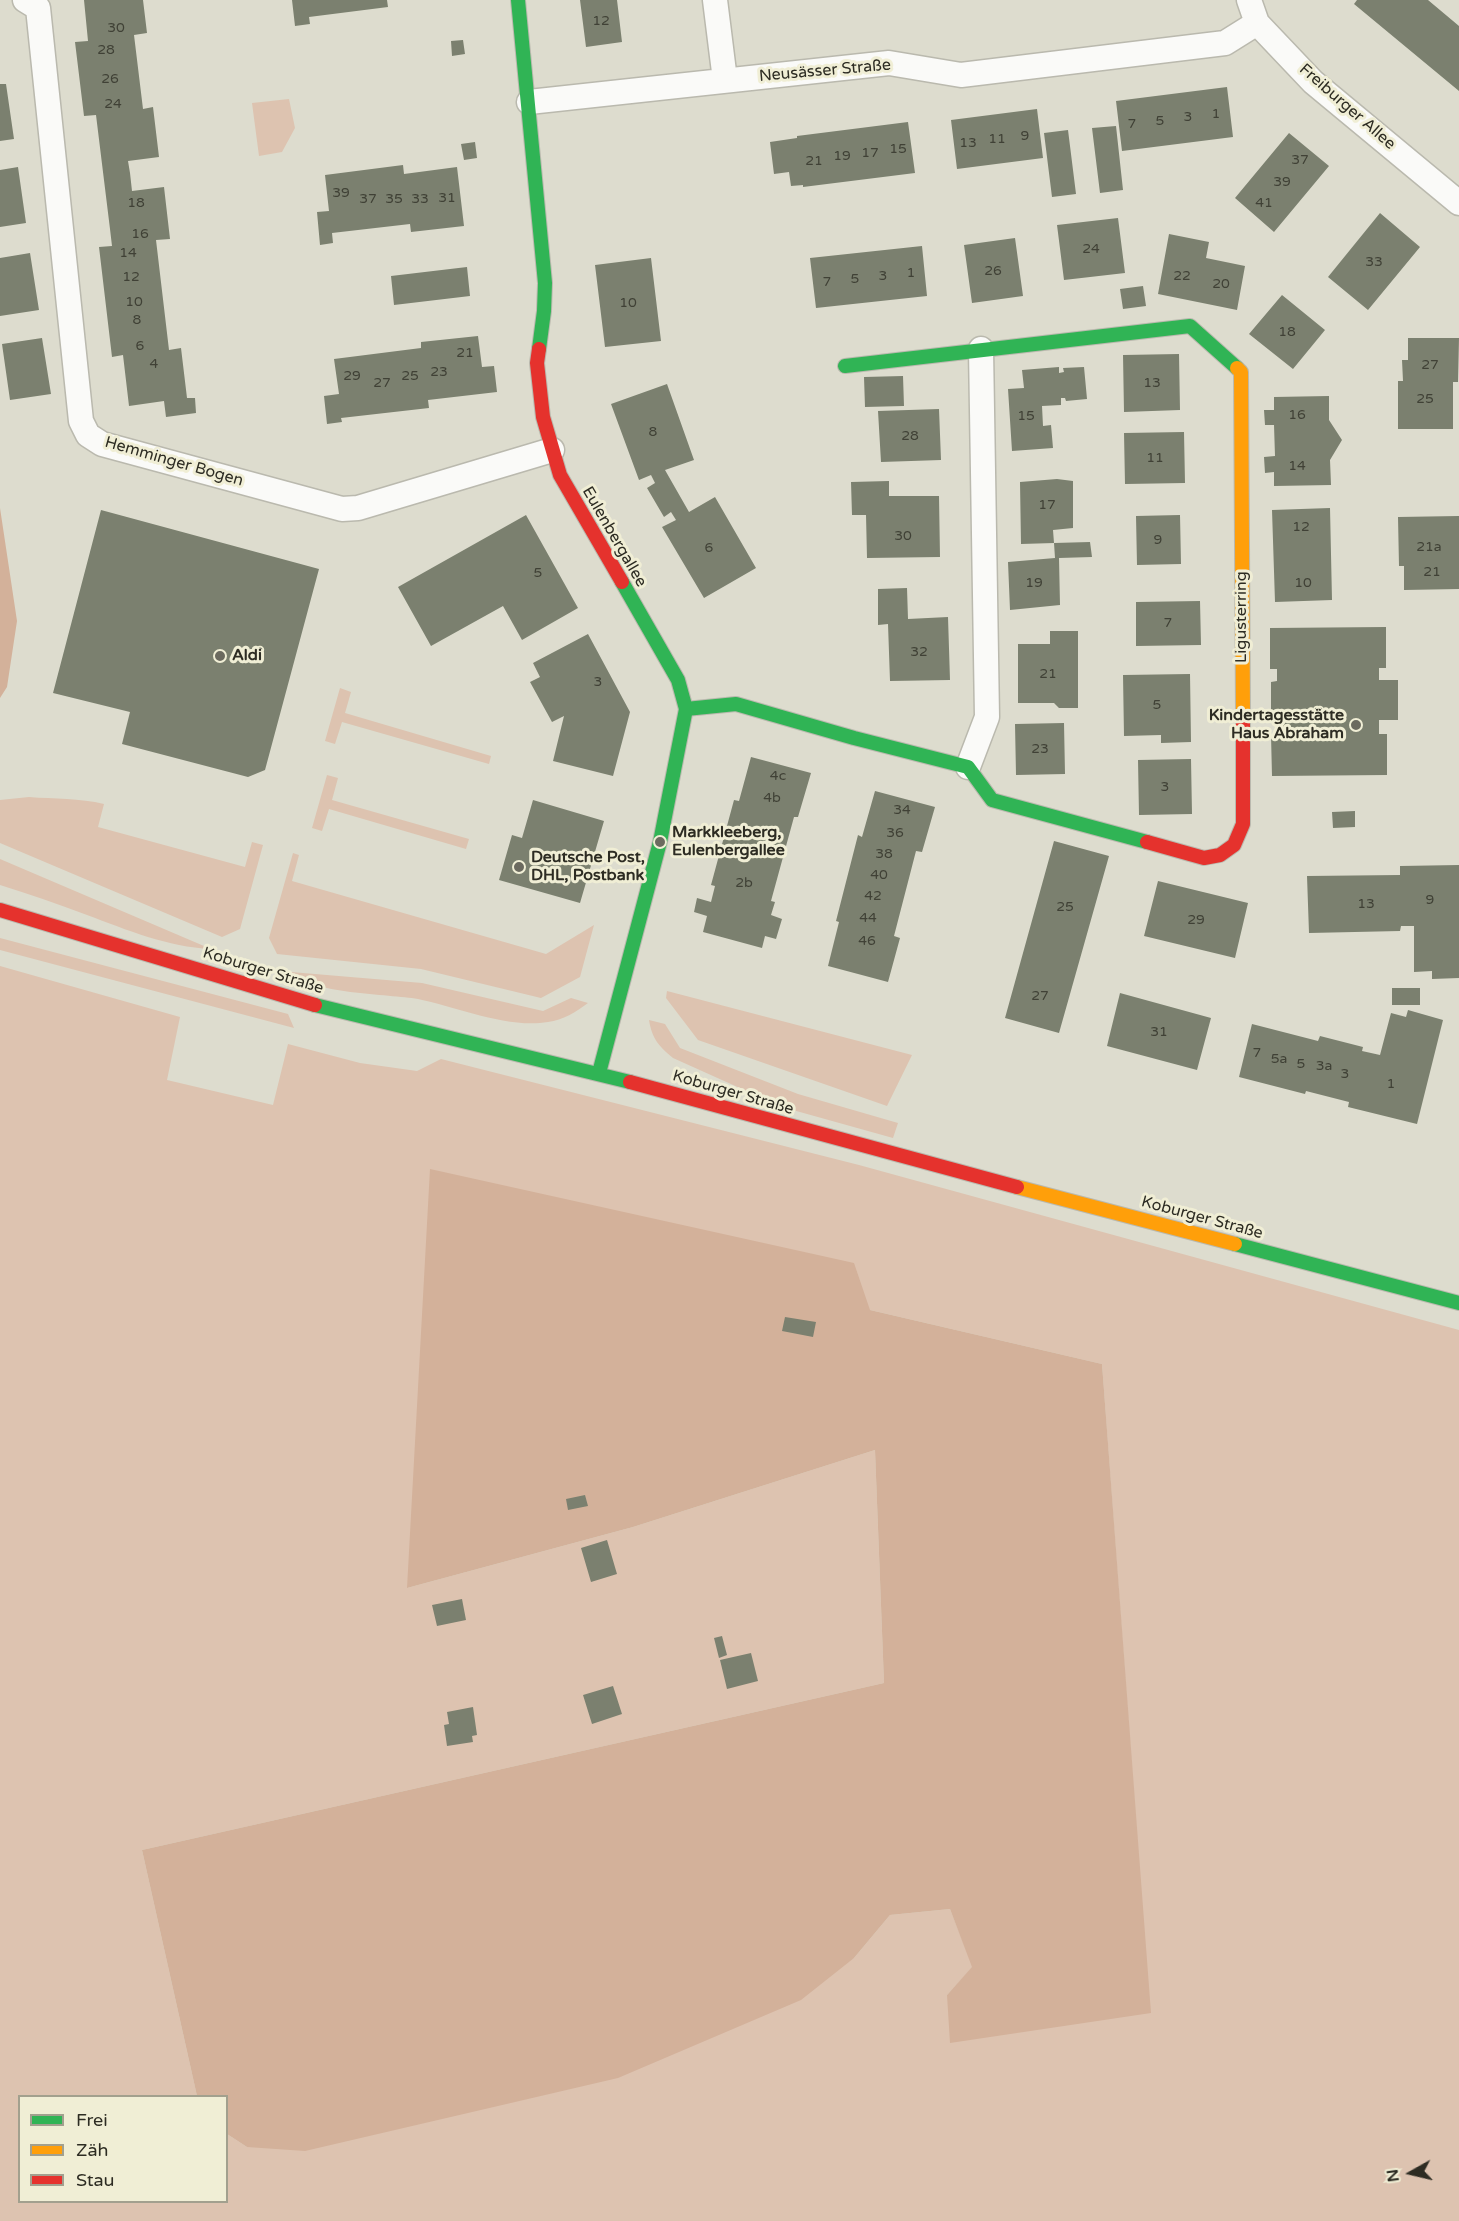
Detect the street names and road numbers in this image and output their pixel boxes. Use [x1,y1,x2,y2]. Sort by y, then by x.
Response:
street label: Neusässer Straße [758,56,892,86]
street label: Freiburger Allee [1295,60,1399,154]
street label: Hemminger Bogen [103,433,245,491]
street label: Eulenbergallee [578,483,650,591]
street label: Ligusterring [1232,571,1252,663]
street label: Koburger Straße [200,944,326,998]
street label: Koburger Straße [670,1067,796,1119]
street label: Koburger Straße [1139,1193,1265,1243]

